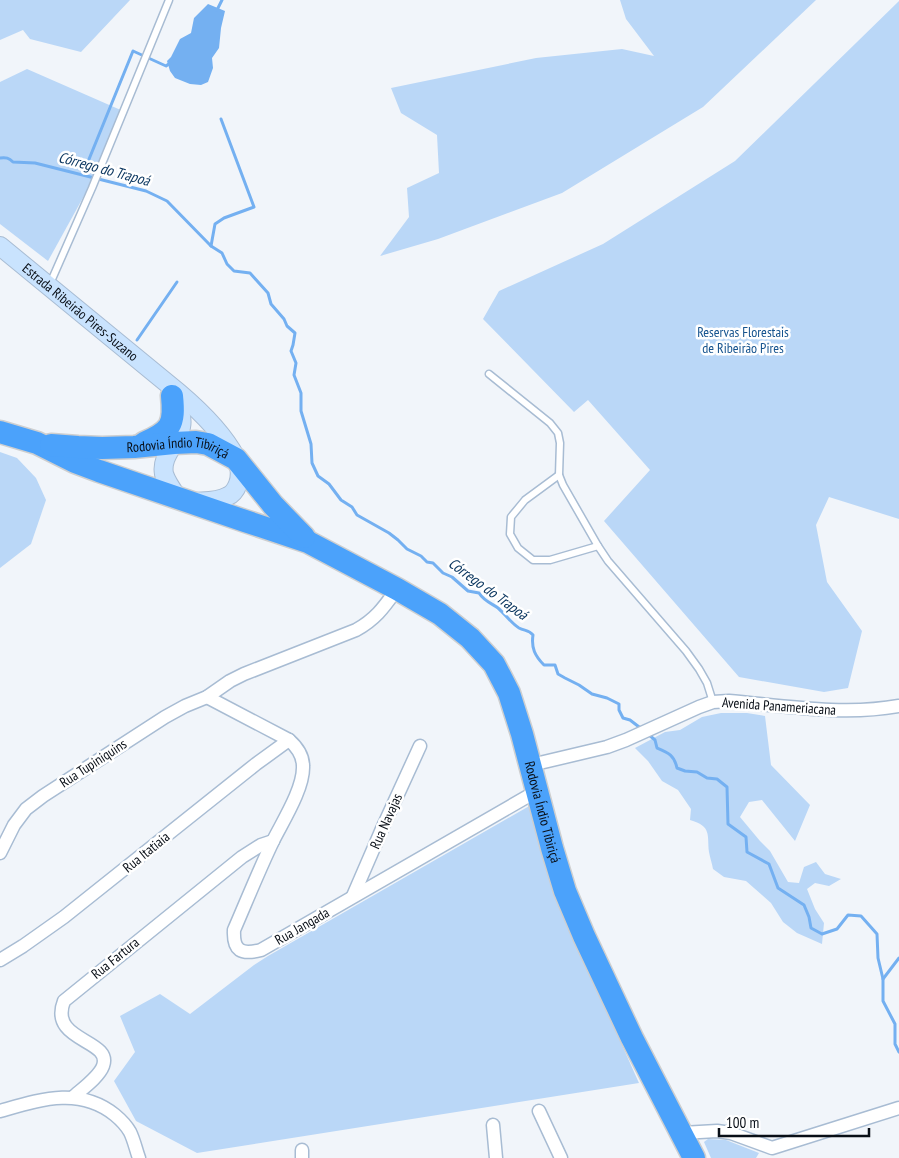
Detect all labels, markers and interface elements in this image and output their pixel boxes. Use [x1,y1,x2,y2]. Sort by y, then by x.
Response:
water label: Córrego do Trapoá [56,147,153,190]
street label: Estrada Ribeirão Pires-Suzano [19,259,142,365]
park label: Reservas Florestais de Ribeirão Pires [697,323,789,357]
street label: Rodovia Índio Tibiriçá [126,433,232,463]
water label: Córrego do Trapoá [445,553,533,624]
street label: Avenida Panameriacana [721,693,837,719]
street label: Rua Tupiniquins [56,734,130,791]
street label: Rodovia Índio Tibiriçá [521,759,565,865]
street label: Rua Navajas [366,790,406,852]
street label: Rua Itatiaia [119,828,173,876]
street label: Rua Jangada [272,903,332,949]
street label: Rua Fartura [87,933,143,983]
scale bar [719,1106,869,1138]
text: 100 m [726,1113,759,1132]

